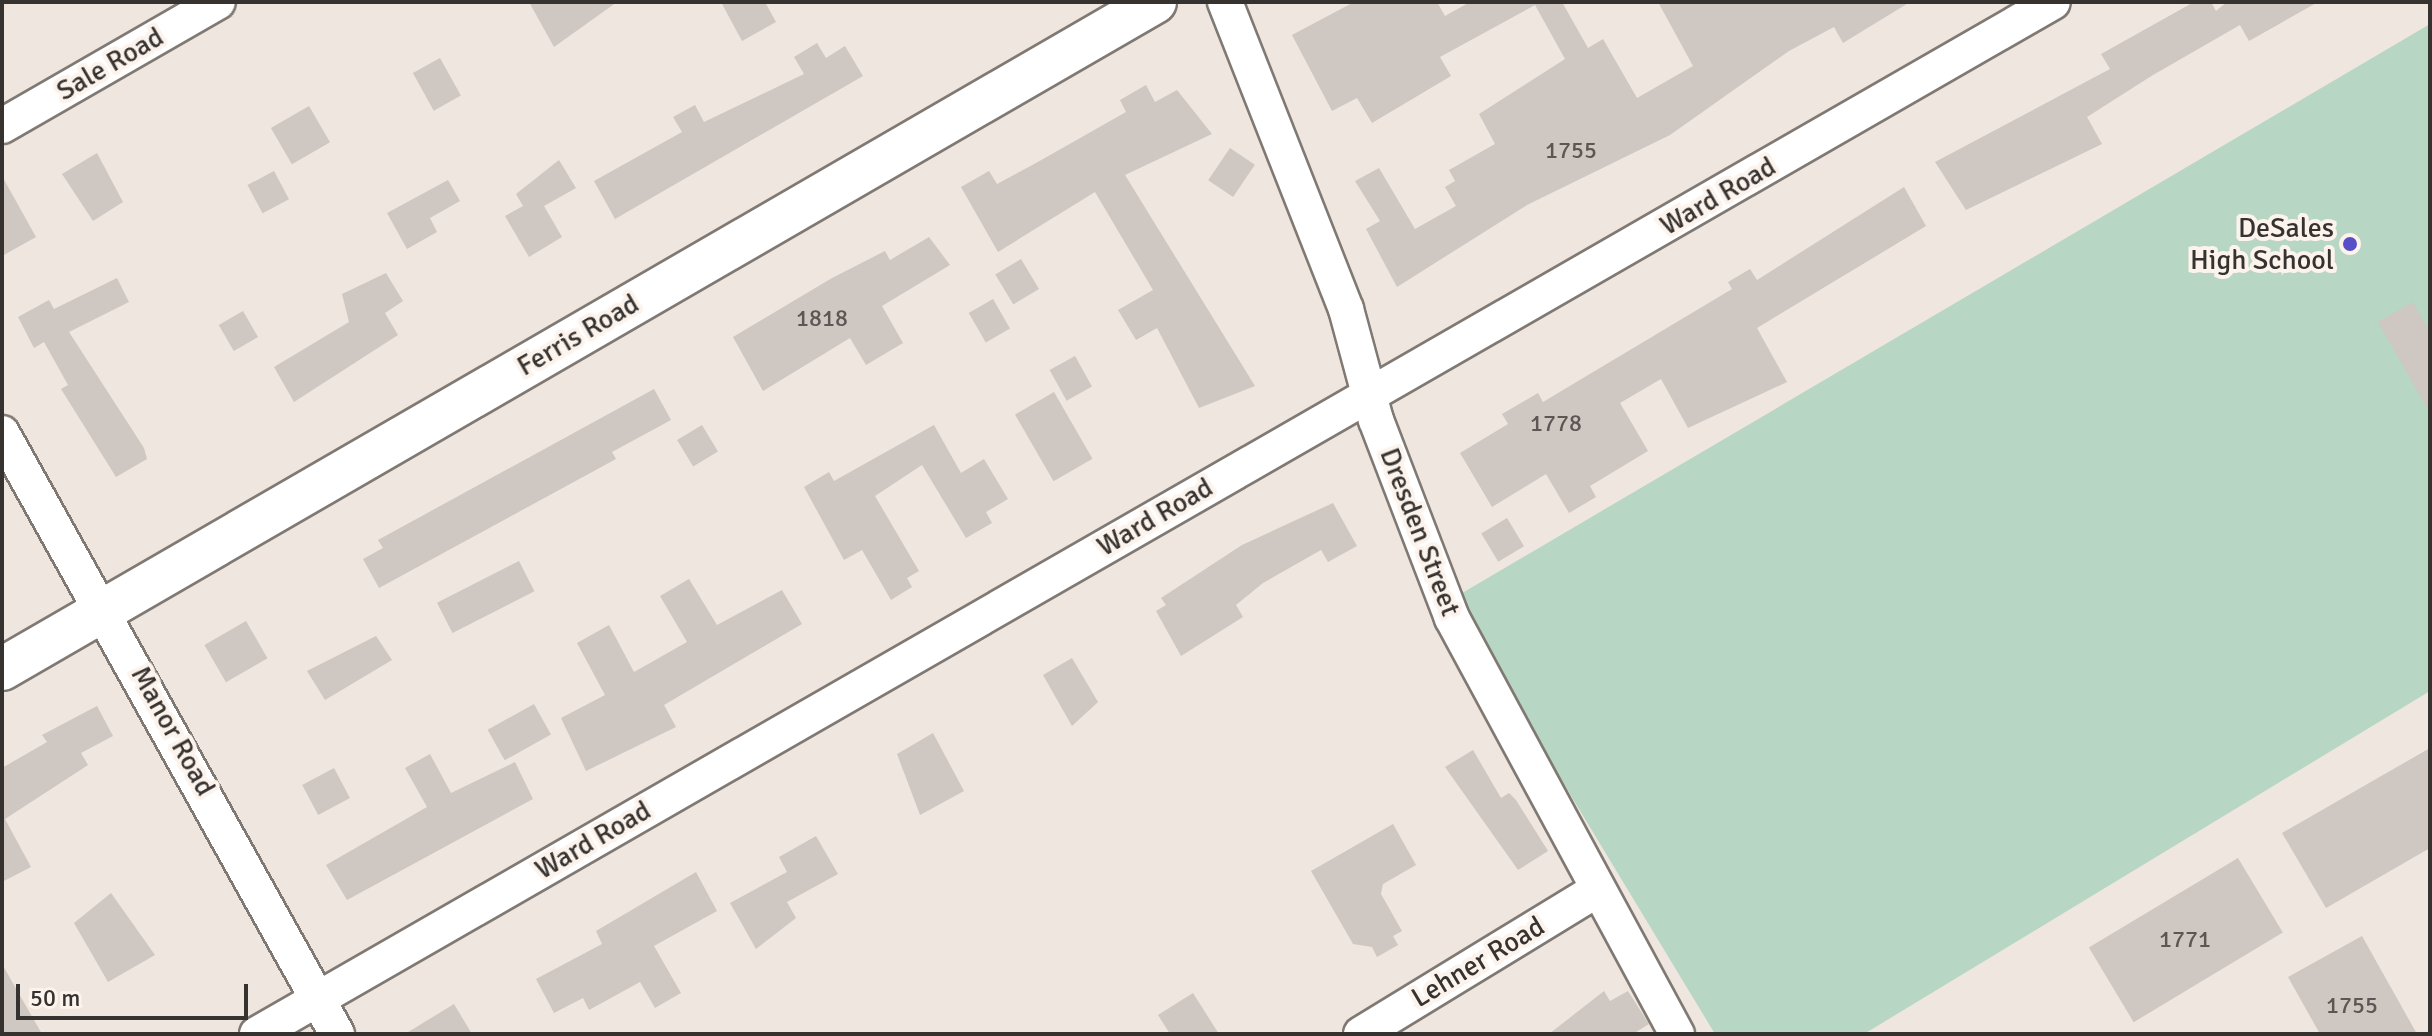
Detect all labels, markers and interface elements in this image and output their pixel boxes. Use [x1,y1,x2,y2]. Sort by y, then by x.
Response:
street label: Sale Road [51,20,169,108]
house number: 1755 [1545,137,1597,165]
street label: Ward Road [1654,149,1782,243]
place label: DeSales High School [2190,211,2334,277]
marker: DeSales High School [2341,235,2359,253]
street label: Ferris Road [511,287,645,383]
house number: 1818 [796,305,848,333]
house number: 1778 [1530,410,1582,438]
street label: Dresden Street [1373,443,1467,621]
street label: Ward Road [1091,470,1219,564]
street label: Manor Road [124,660,222,802]
street label: Ward Road [529,793,657,887]
street label: Lehner Road [1406,909,1550,1015]
house number: 1771 [2159,926,2211,954]
scale bar [20,968,252,1018]
text: 50 m [30,983,80,1013]
house number: 1755 [2326,992,2378,1020]

